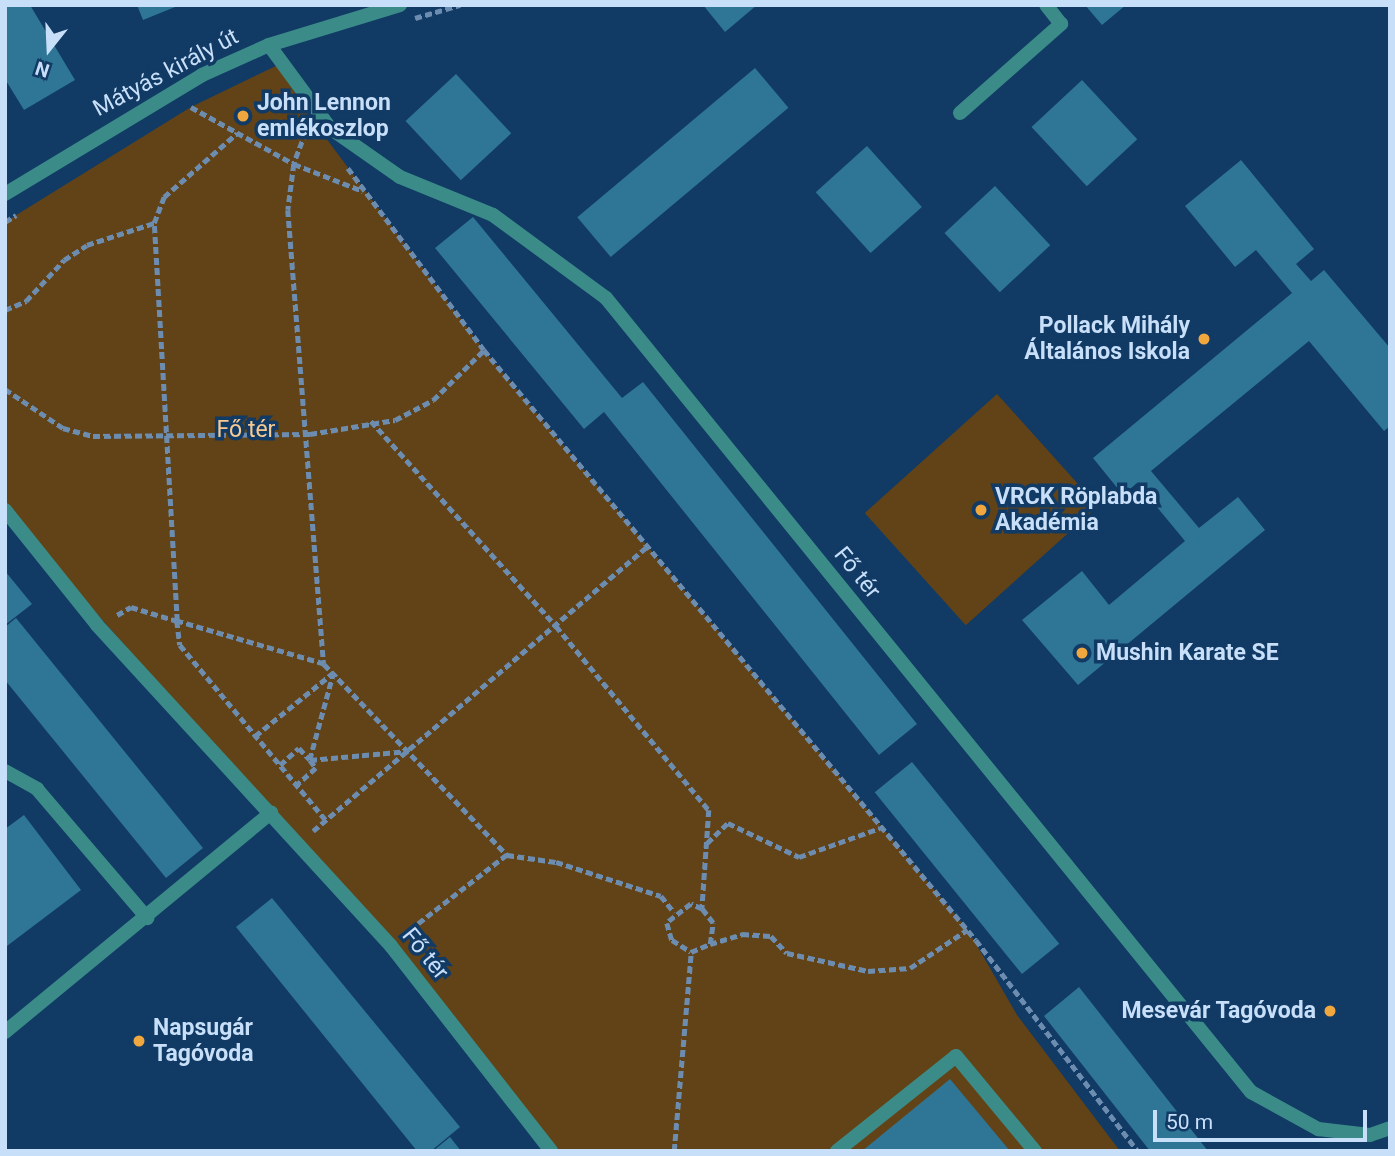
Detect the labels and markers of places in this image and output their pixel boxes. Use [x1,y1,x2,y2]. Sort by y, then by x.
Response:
place label: John Lennon emlékoszlop [257,89,391,143]
marker: John Lennon emlékoszlop [235,108,251,124]
place label: Pollack Mihály Általános Iskola [1024,312,1190,366]
marker: Pollack Mihály Általános Iskola [1196,331,1212,347]
place label: VRCK Röplabda Akadémia [995,483,1157,537]
marker: VRCK Röplabda Akadémia [973,502,989,518]
place label: Mushin Karate SE [1096,639,1279,667]
marker: Mushin Karate SE [1074,645,1090,661]
place label: Mesevár Tagóvoda [1121,997,1316,1025]
marker: Mesevár Tagóvoda [1322,1003,1338,1019]
place label: Napsugár Tagóvoda [153,1014,254,1068]
marker: Napsugár Tagóvoda [131,1033,147,1049]

